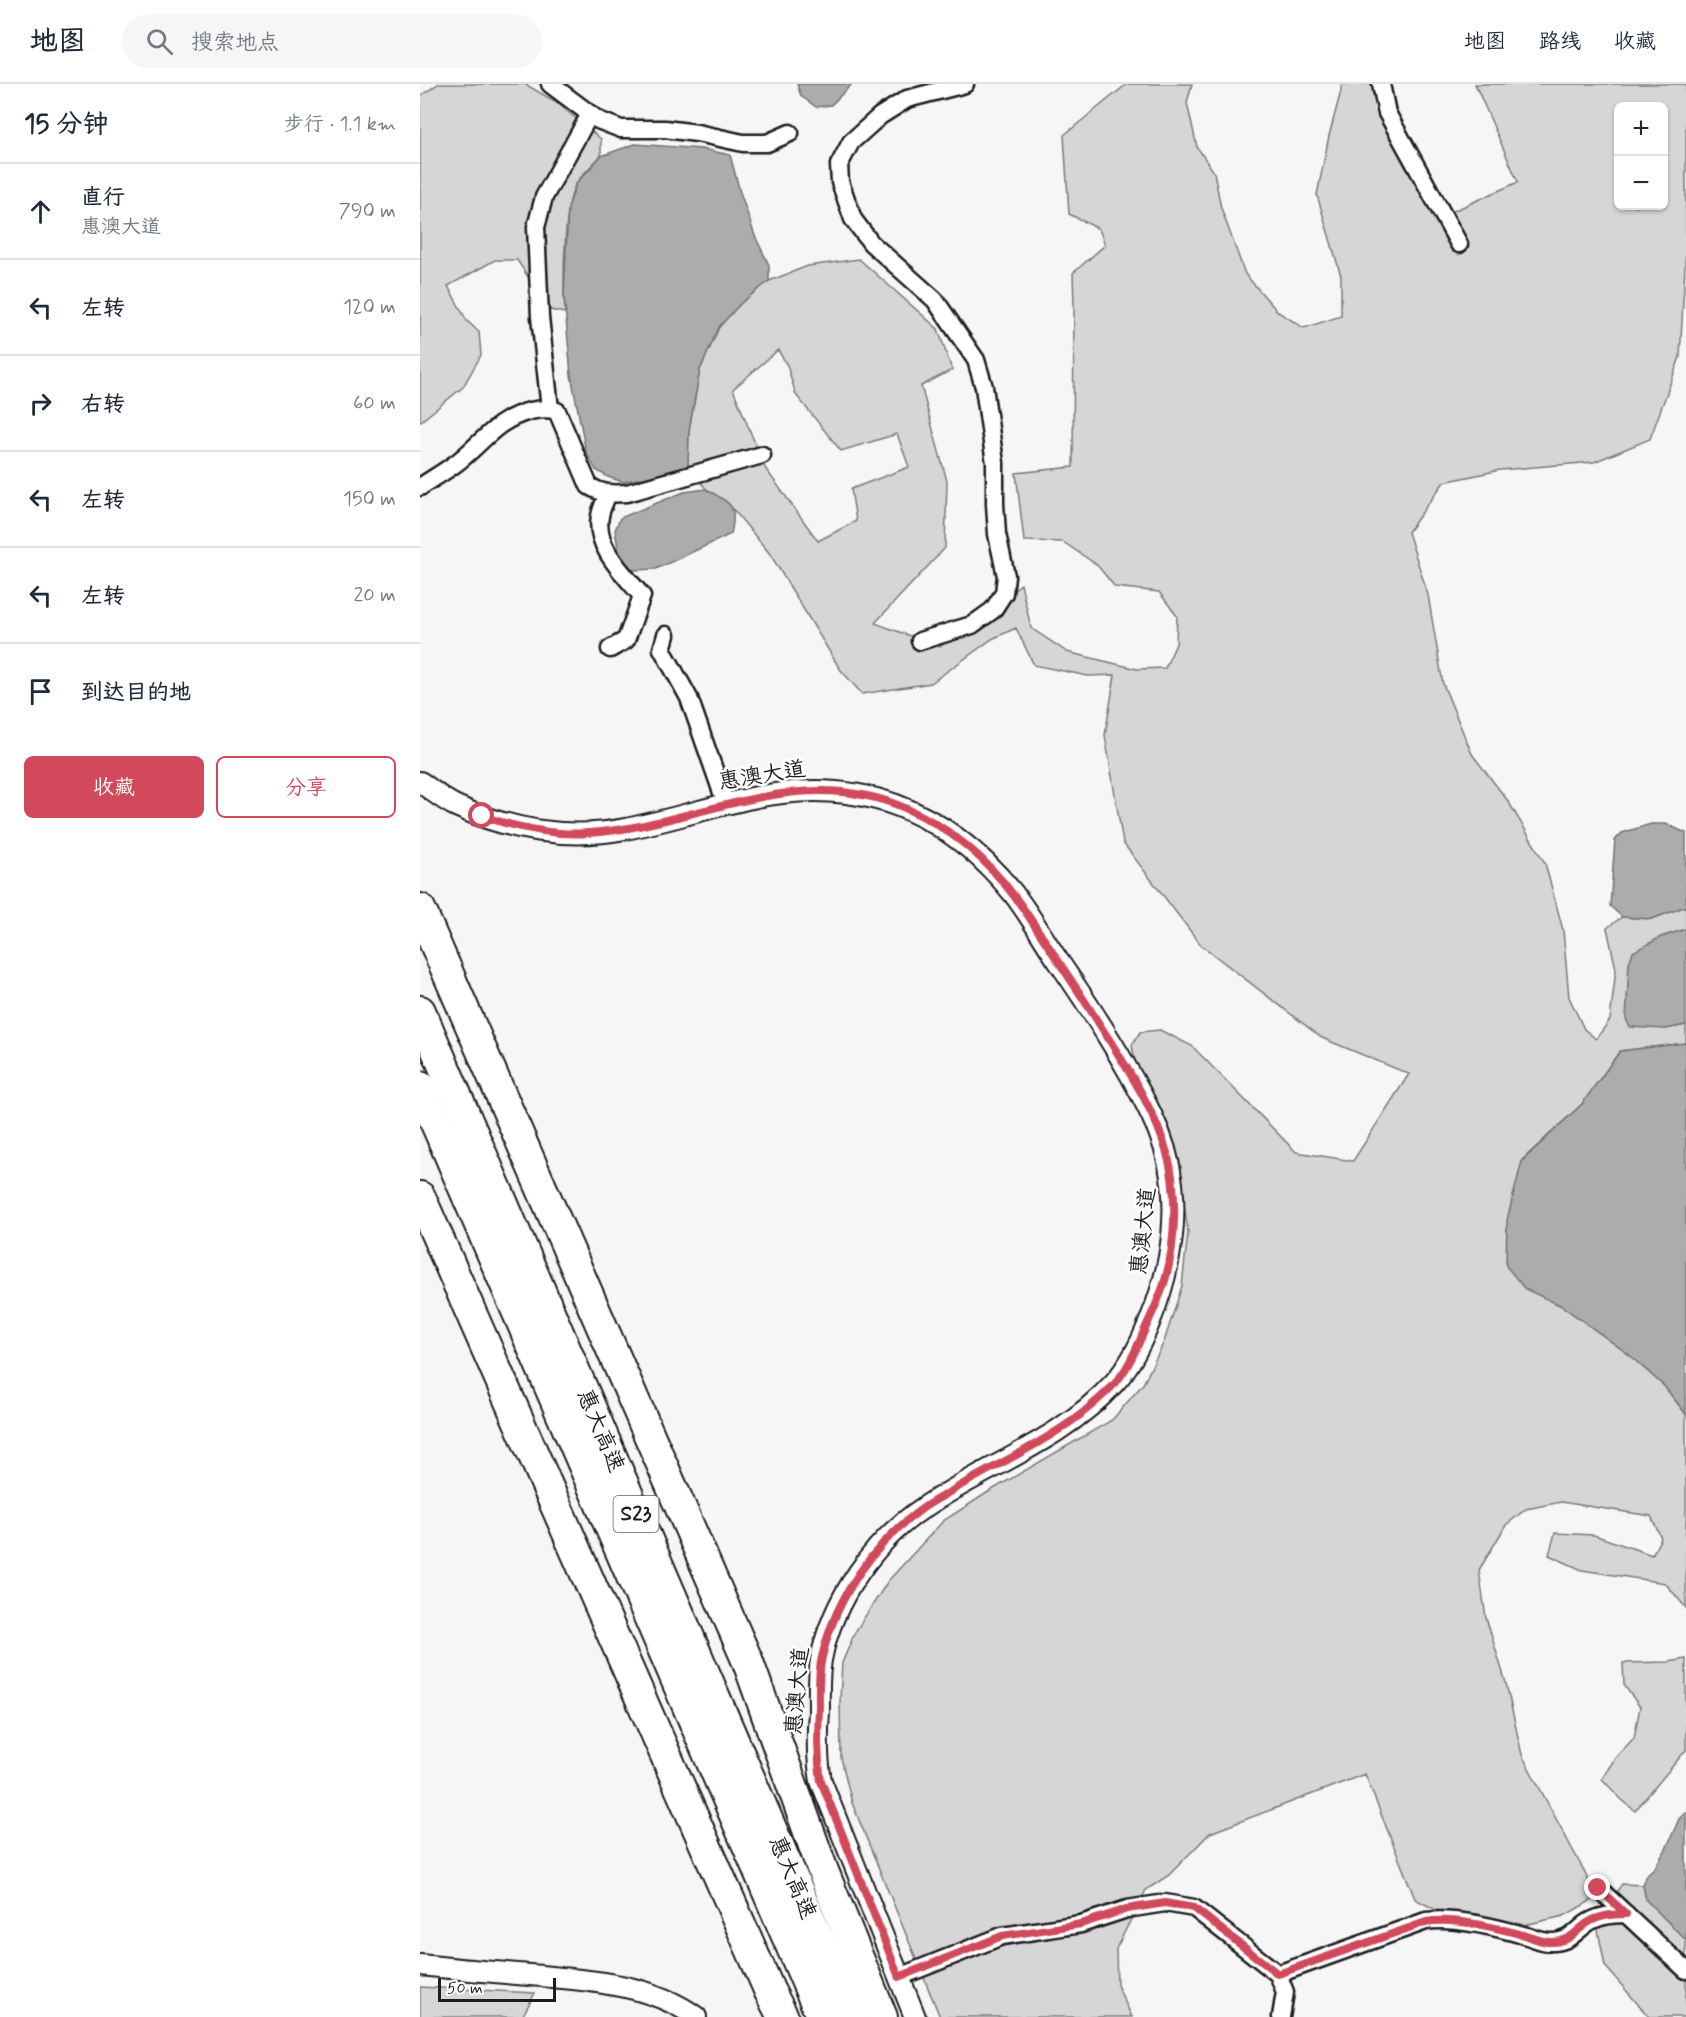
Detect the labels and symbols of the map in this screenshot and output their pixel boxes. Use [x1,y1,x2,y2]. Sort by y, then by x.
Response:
street label: 惠澳大道 [716,755,808,797]
route start [468,802,494,828]
street label: 惠澳大道 [1125,1186,1163,1276]
street label: 惠大高速 [570,1385,630,1477]
road number: S23 [614,1496,658,1532]
street label: 惠澳大道 [780,1646,816,1736]
street label: 惠大高速 [762,1832,822,1924]
route end [1584,1874,1610,1900]
scale bar [438,1975,556,2002]

